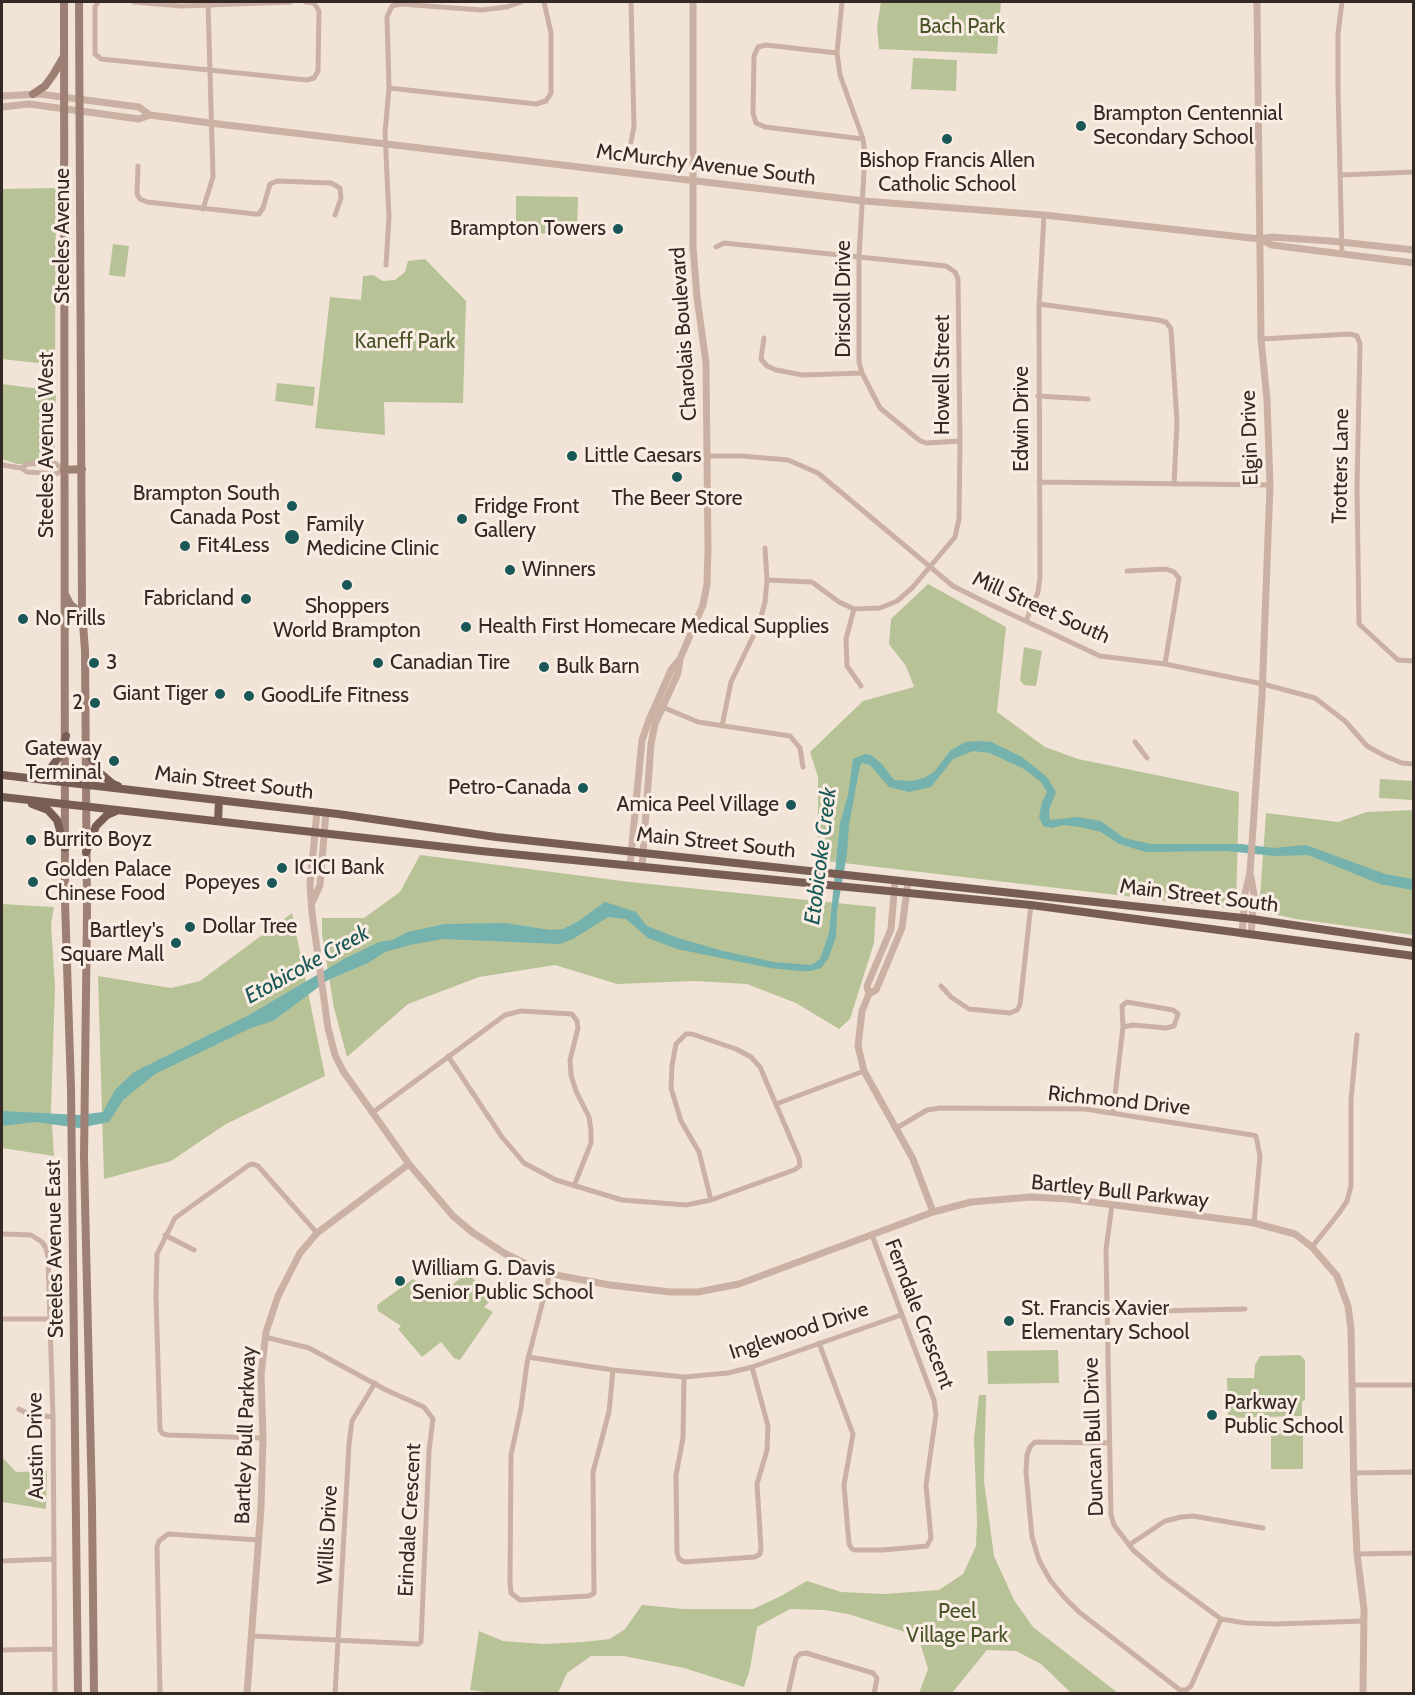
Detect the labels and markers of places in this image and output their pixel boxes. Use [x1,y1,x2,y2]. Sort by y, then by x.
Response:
place label: Brampton Centennial Secondary School [1093,101,1283,151]
marker: Brampton Centennial Secondary School [1074,119,1088,133]
marker: Bishop Francis Allen Catholic School [940,132,954,146]
place label: Bishop Francis Allen Catholic School [859,148,1035,198]
place label: Brampton Towers [450,216,606,242]
marker: Brampton Towers [611,222,625,236]
place label: Little Caesars [584,443,701,469]
marker: Little Caesars [565,449,579,463]
marker: The Beer Store [670,470,684,484]
place label: Brampton South Canada Post [133,481,280,531]
place label: The Beer Store [612,486,742,512]
place label: Fridge Front Gallery [474,494,579,544]
marker: Brampton South Canada Post [285,499,299,513]
place label: Family Medicine Clinic [306,512,439,562]
marker: Fridge Front Gallery [455,512,469,526]
marker: Family Medicine Clinic [283,528,301,546]
place label: Fit4Less [197,533,269,559]
marker: Fit4Less [178,539,192,553]
place label: Winners [522,557,596,583]
marker: Winners [503,563,517,577]
marker: Shoppers World Brampton [340,578,354,592]
place label: Fabricland [143,586,234,612]
marker: Fabricland [239,592,253,606]
place label: Shoppers World Brampton [273,594,421,644]
place label: No Frills [35,606,105,632]
marker: No Frills [16,612,30,626]
place label: Health First Homecare Medical Supplies [478,614,829,640]
marker: Health First Homecare Medical Supplies [459,620,473,634]
place label: 3 [106,650,117,676]
place label: Canadian Tire [390,650,510,676]
place label: Bulk Barn [556,654,640,680]
marker: 3 [87,656,101,670]
marker: Canadian Tire [371,656,385,670]
marker: Bulk Barn [537,660,551,674]
place label: Giant Tiger [113,681,208,707]
place label: GoodLife Fitness [261,683,409,709]
marker: Giant Tiger [213,687,227,701]
marker: GoodLife Fitness [242,689,256,703]
place label: 2 [72,690,83,716]
marker: 2 [88,696,102,710]
place label: Gateway Terminal [25,736,102,786]
marker: Gateway Terminal [107,754,121,768]
place label: Petro-Canada [448,775,571,801]
marker: Petro-Canada [576,781,590,795]
place label: Amica Peel Village [617,792,779,818]
marker: Amica Peel Village [784,798,798,812]
place label: Burrito Boyz [43,827,152,853]
marker: Burrito Boyz [24,833,38,847]
place label: ICICI Bank [294,855,384,881]
place label: Golden Palace Chinese Food [45,857,171,907]
marker: ICICI Bank [275,861,289,875]
place label: Popeyes [185,870,260,896]
marker: Golden Palace Chinese Food [26,875,40,889]
marker: Popeyes [265,876,279,890]
place label: Dollar Tree [202,914,297,940]
place label: Bartley's Square Mall [60,918,164,968]
marker: Dollar Tree [183,920,197,934]
marker: Bartley's Square Mall [169,936,183,950]
place label: William G. Davis Senior Public School [412,1256,594,1306]
marker: William G. Davis Senior Public School [393,1274,407,1288]
place label: St. Francis Xavier Elementary School [1021,1296,1189,1346]
marker: St. Francis Xavier Elementary School [1002,1314,1016,1328]
place label: Parkway Public School [1224,1390,1343,1440]
marker: Parkway Public School [1205,1408,1219,1422]

